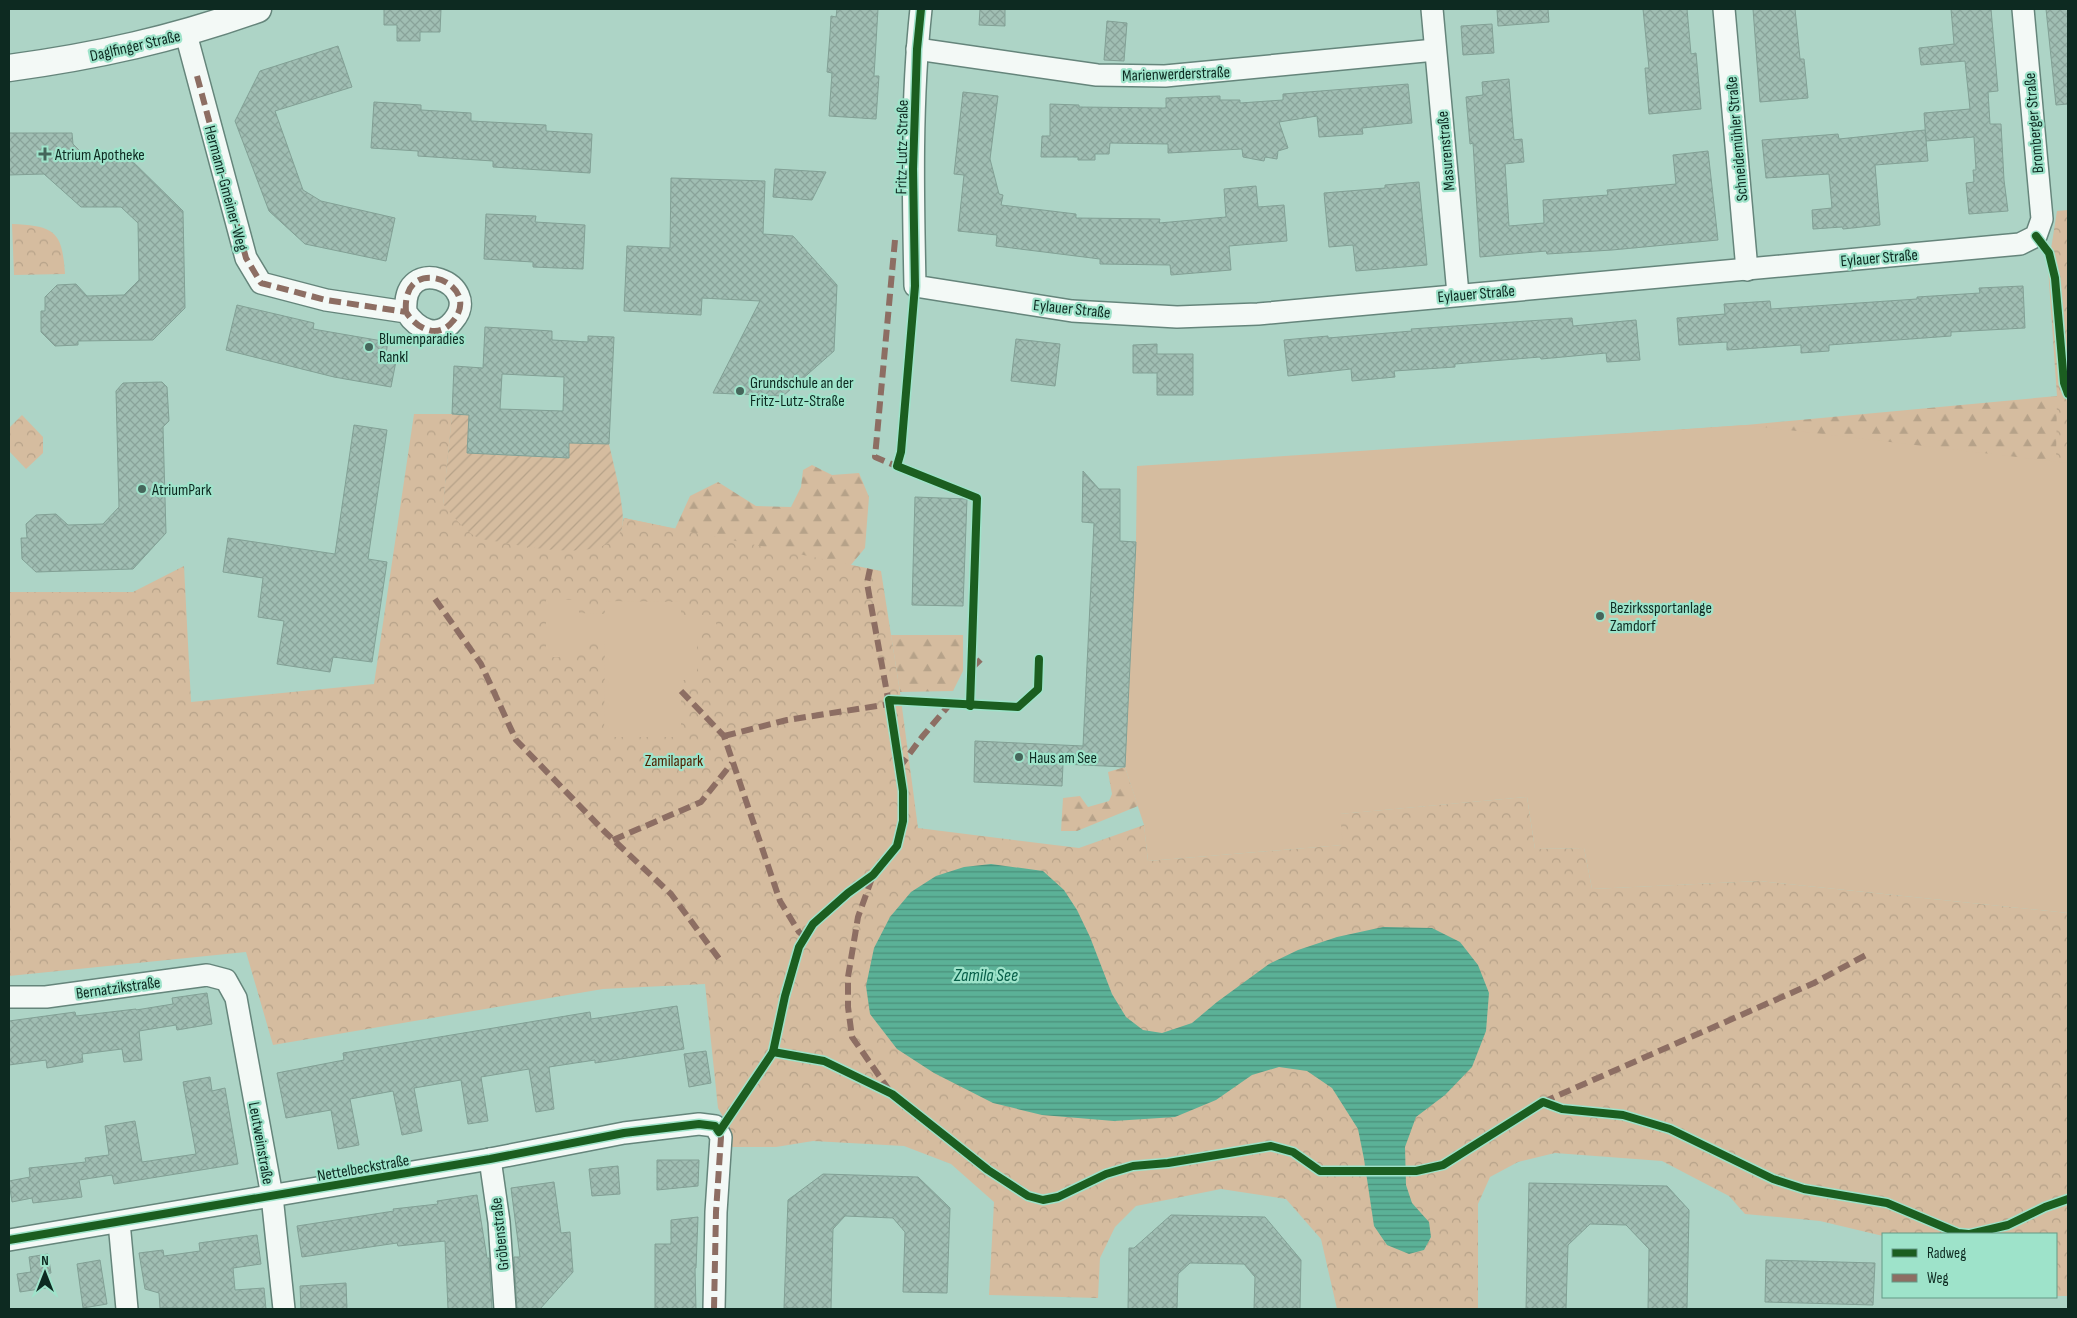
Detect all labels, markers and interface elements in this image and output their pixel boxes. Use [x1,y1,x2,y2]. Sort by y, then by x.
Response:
street label: Daglfinger Straße [88,27,182,66]
street label: Marienwerderstraße [1122,63,1230,86]
street label: Bromberger Straße [2021,72,2048,174]
street label: Schneidemühler Straße [1723,76,1752,202]
street label: Fritz-Lutz-Straße [892,100,913,194]
street label: Masurenstraße [1434,110,1459,192]
street label: Hermann-Gmeiner-Weg [200,124,251,253]
place label: Atrium Apotheke [54,146,145,165]
marker: Atrium Apotheke [39,148,51,160]
street label: Eylauer Straße [1840,246,1919,271]
street label: Eylauer Straße [1437,282,1516,307]
street label: Eylauer Straße [1032,296,1111,323]
place label: Blumenparadies Rankl [379,330,465,367]
marker: Blumenparadies Rankl [363,341,375,353]
place label: Grundschule an der Fritz-Lutz-Straße [750,374,854,411]
marker: Grundschule an der Fritz-Lutz-Straße [734,385,746,397]
place label: AtriumPark [151,481,212,500]
marker: AtriumPark [136,483,148,495]
place label: Bezirkssportanlage Zamdorf [1610,599,1712,636]
marker: Bezirkssportanlage Zamdorf [1594,610,1606,622]
place label: Haus am See [1029,749,1097,768]
marker: Haus am See [1013,751,1025,763]
park label: Zamilapark [645,752,703,771]
water label: Zamila See [953,965,1018,986]
street label: Bernatzikstraße [75,973,162,1004]
street label: Leutweinstraße [244,1101,277,1186]
street label: Nettelbeckstraße [316,1151,411,1186]
street label: Gröbenstraße [487,1196,514,1271]
legend [1882,1233,2057,1298]
text: Radweg [1927,1244,1966,1263]
north arrow [20,1248,70,1298]
text: N [41,1252,49,1269]
text: Weg [1927,1269,1949,1288]

